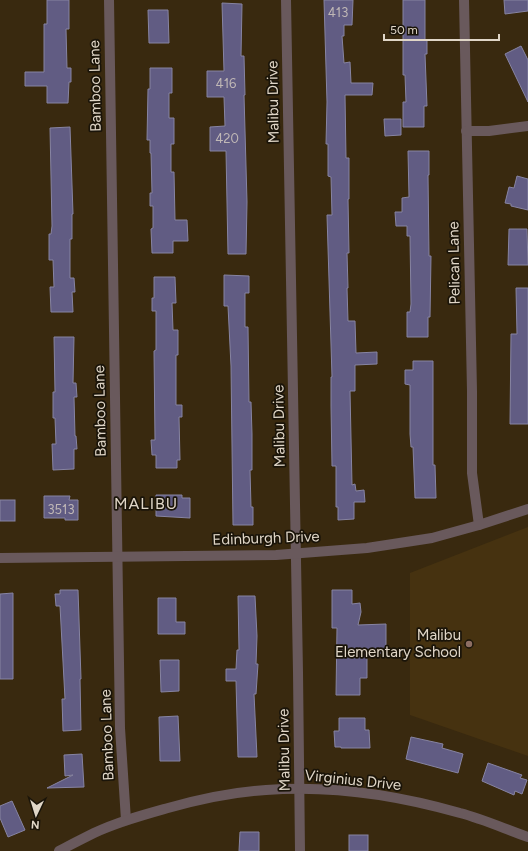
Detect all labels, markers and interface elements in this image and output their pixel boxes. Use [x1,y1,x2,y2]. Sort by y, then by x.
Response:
house number: 413 [328,5,348,20]
scale bar [384,16,499,42]
text: 50 m [390,23,418,37]
street label: Bamboo Lane [85,40,105,132]
street label: Malibu Drive [263,61,283,143]
house number: 416 [216,76,236,91]
house number: 420 [215,131,239,146]
street label: Pelican Lane [444,221,464,305]
street label: Bamboo Lane [90,365,110,457]
street label: Malibu Drive [269,385,289,467]
district label: MALIBU [114,494,178,513]
house number: 3513 [48,502,75,517]
street label: Edinburgh Drive [212,527,320,549]
place label: Malibu Elementary School [335,626,461,661]
marker: Malibu Elementary School [464,639,474,649]
street label: Bamboo Lane [96,689,118,781]
street label: Malibu Drive [274,709,294,791]
street label: Virginius Drive [304,766,402,794]
north arrow [16,795,56,835]
text: N [31,818,40,831]

